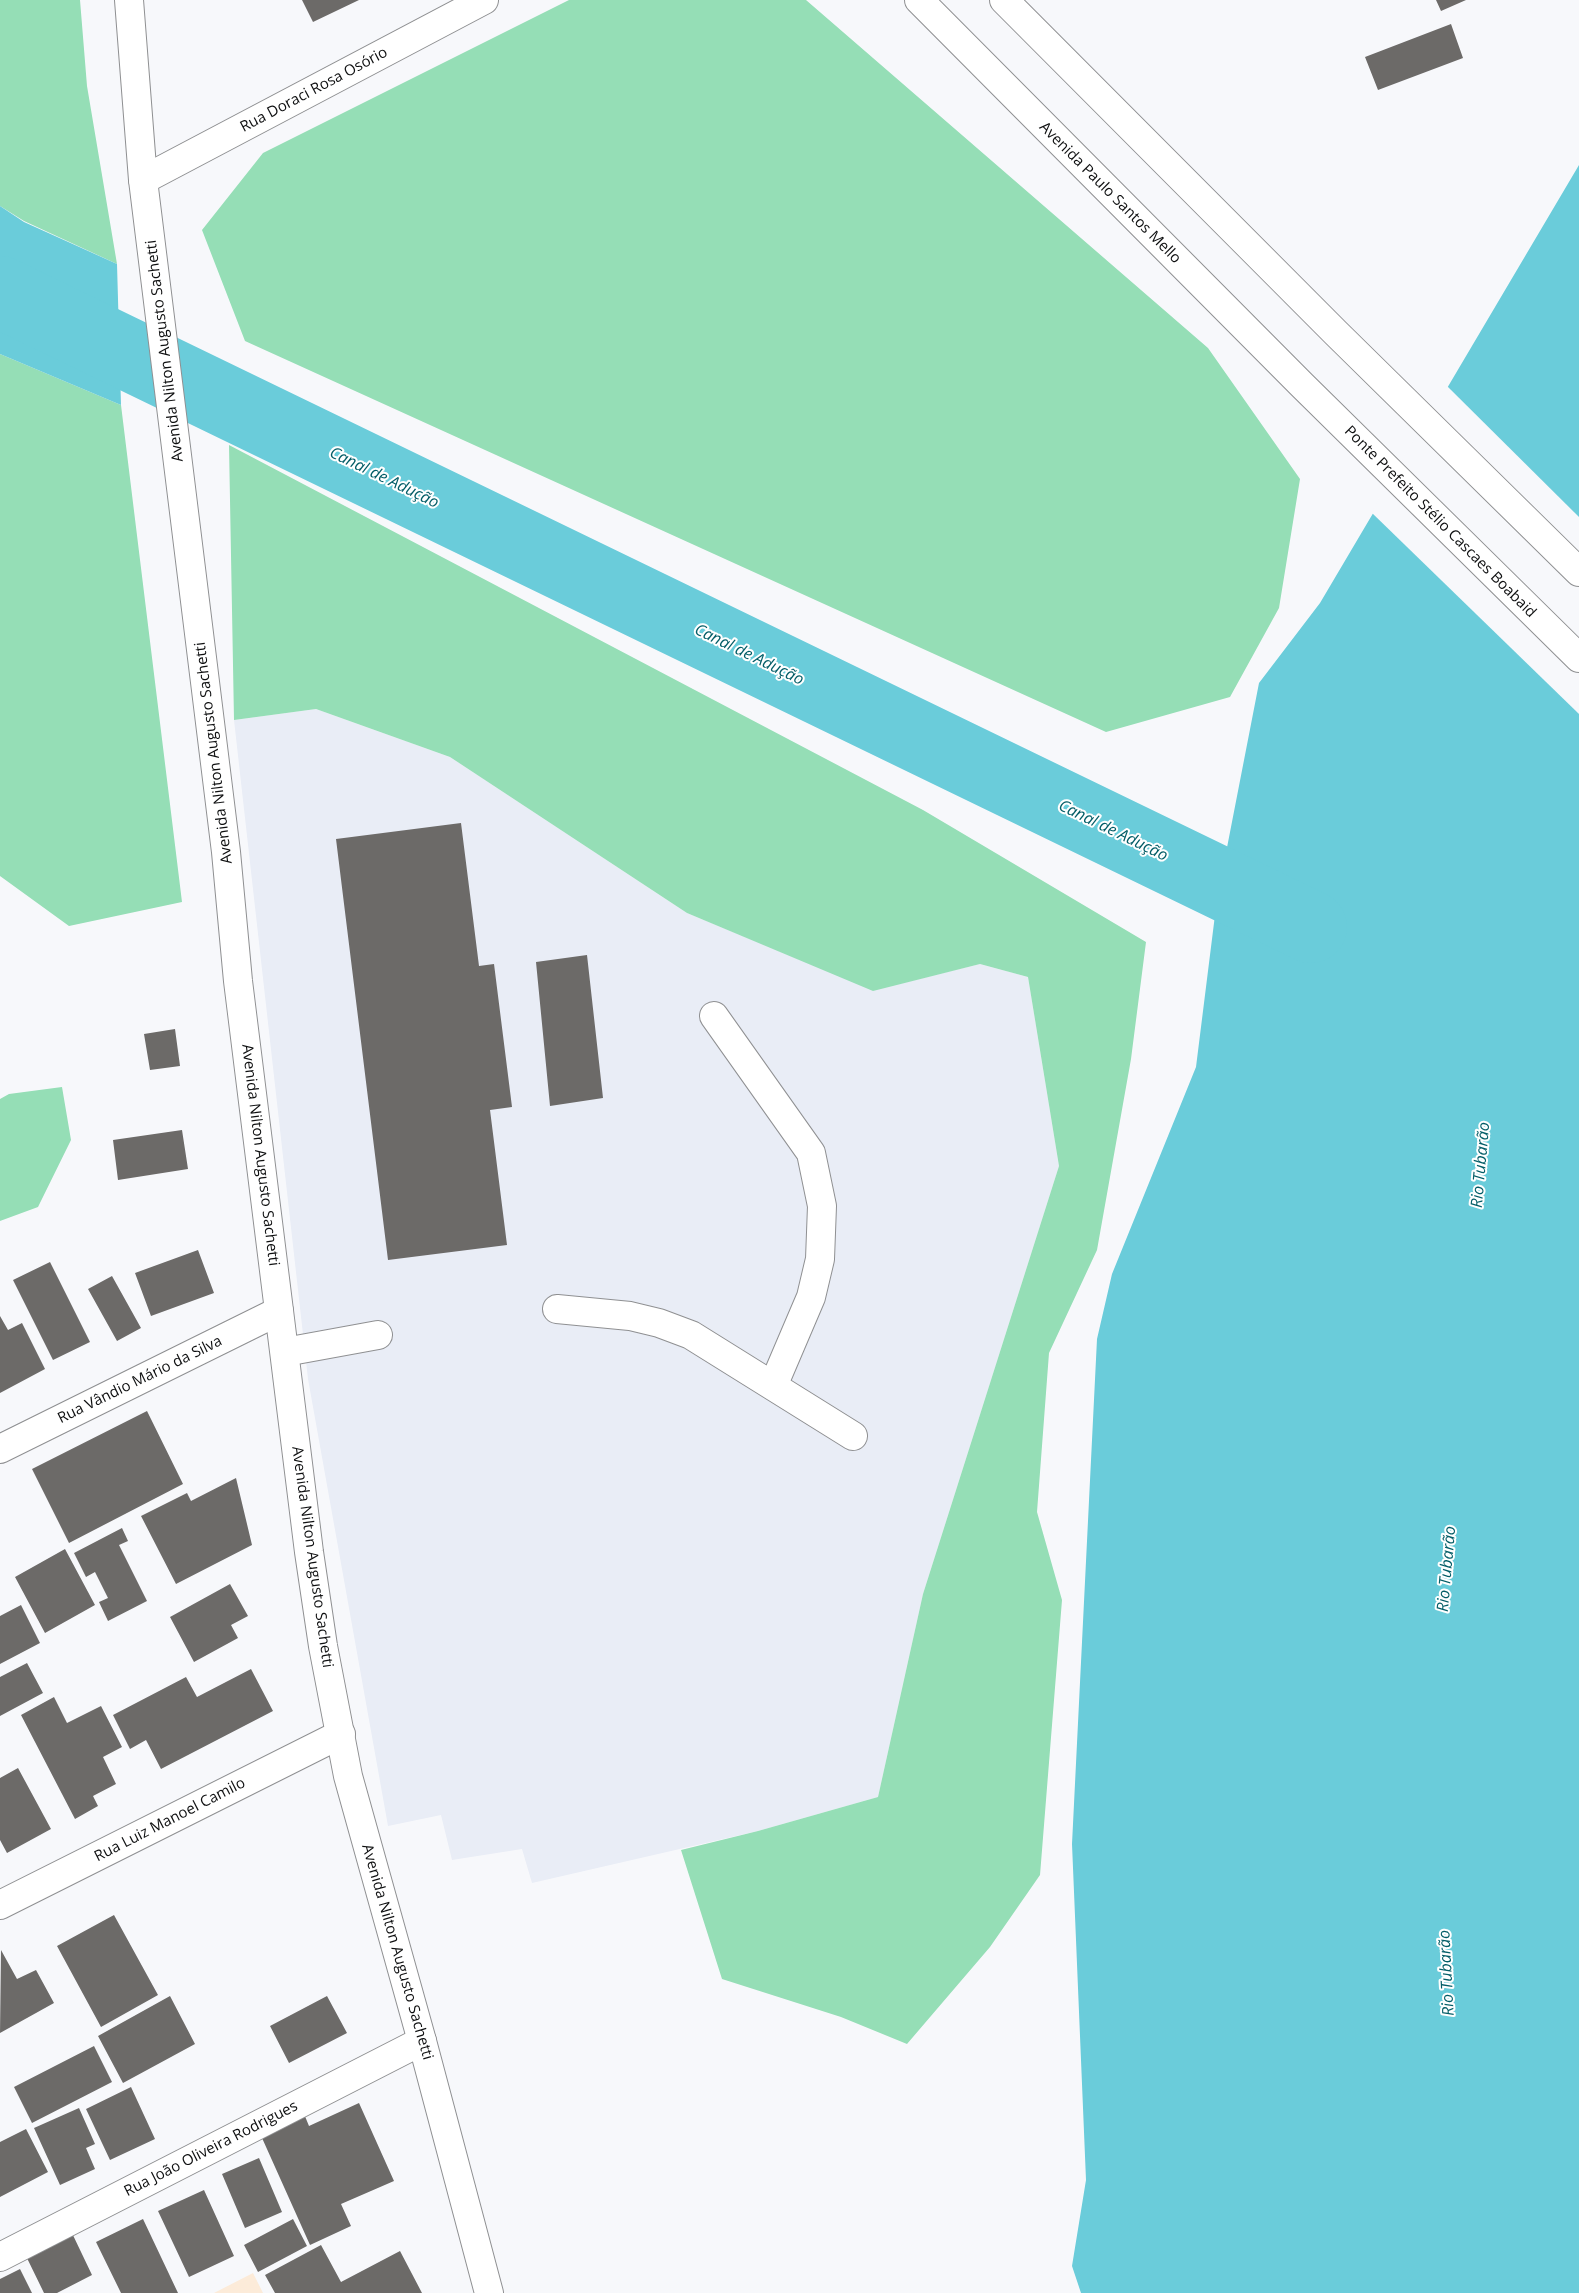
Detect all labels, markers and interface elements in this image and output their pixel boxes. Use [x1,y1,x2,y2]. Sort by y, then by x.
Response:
street label: Rua Doraci Rosa Osório [237,43,391,137]
street label: Avenida Paulo Santos Mello [1035,118,1185,268]
street label: Avenida Nilton Augusto Sachetti [142,239,188,463]
street label: Ponte Prefeito Stélio Cascaes Boabaid [1340,422,1540,622]
water label: Canal de Adução [326,443,442,513]
water label: Canal de Adução [691,620,807,690]
street label: Avenida Nilton Augusto Sachetti [191,641,237,865]
water label: Canal de Adução [1055,796,1171,866]
street label: Avenida Nilton Augusto Sachetti [237,1043,283,1267]
water label: Rio Tubarão [1468,1121,1494,1209]
street label: Rua Vândio Mário da Silva [55,1332,225,1428]
street label: Avenida Nilton Augusto Sachetti [288,1445,336,1669]
water label: Rio Tubarão [1434,1525,1460,1613]
street label: Rua Luiz Manoel Camilo [92,1774,248,1866]
street label: Avenida Nilton Augusto Sachetti [358,1842,436,2062]
water label: Rio Tubarão [1435,1929,1459,2017]
street label: Rua João Oliveira Rodrigues [121,2097,301,2201]

